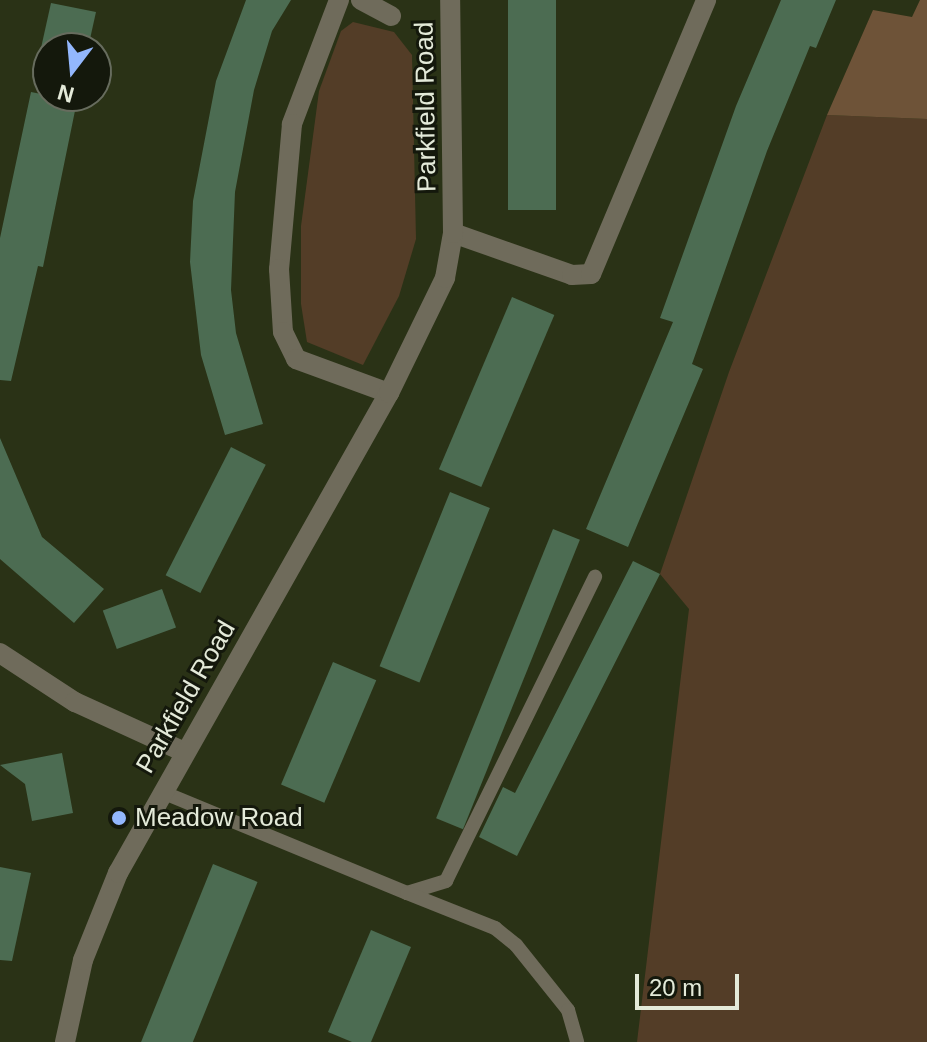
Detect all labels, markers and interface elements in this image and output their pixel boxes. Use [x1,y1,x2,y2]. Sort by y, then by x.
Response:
street label: Parkfield Road [409,21,443,193]
north arrow [32,32,112,112]
text: N [55,79,77,108]
street label: Parkfield Road [130,615,242,779]
place label: Meadow Road [135,802,303,834]
marker: Meadow Road [110,809,128,827]
scale bar [639,958,743,1008]
text: 20 m [649,974,702,1001]

